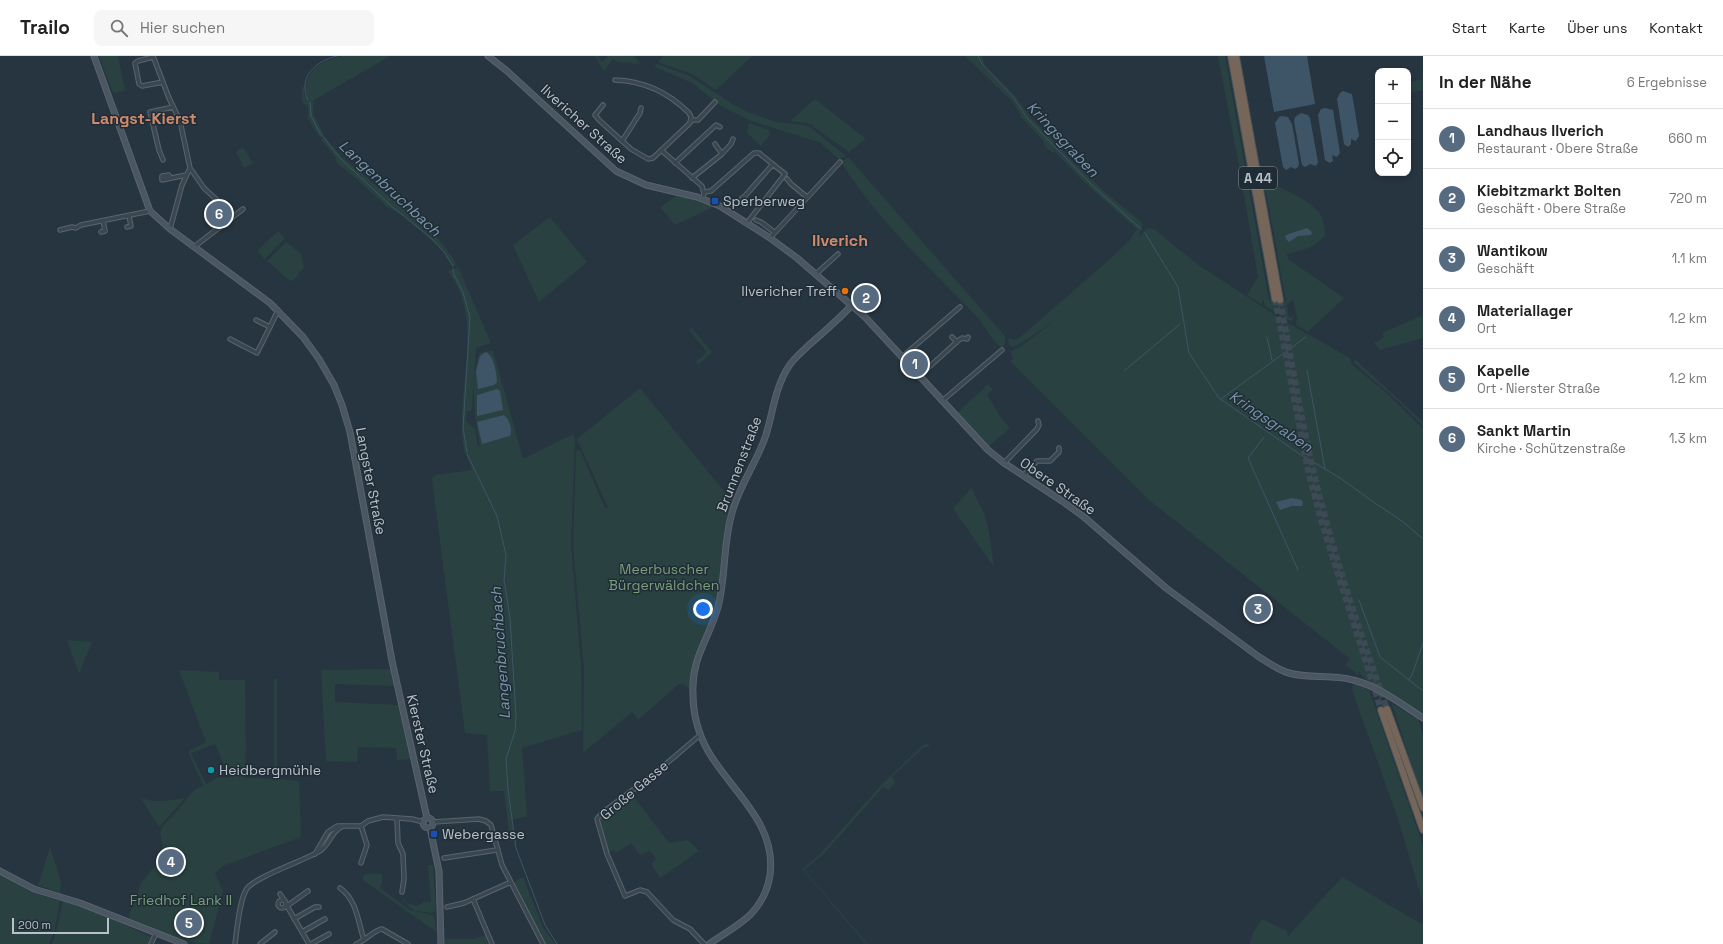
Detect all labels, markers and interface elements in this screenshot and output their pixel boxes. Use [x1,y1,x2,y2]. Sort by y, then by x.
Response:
search box [94,10,374,46]
text: Trailo [20,15,70,40]
icon: search [108,17,130,39]
text: Hier suchen [140,18,225,37]
text: Start [1452,19,1487,37]
text: Karte [1509,19,1545,37]
text: Über uns [1567,19,1627,37]
text: Kontakt [1649,19,1703,37]
map controls [1375,68,1411,176]
button: + [1375,68,1411,104]
text: In der Nähe [1439,71,1531,93]
text: 6 Ergebnisse [1627,74,1707,91]
street label: Ilvericher Straße [537,80,631,168]
water label: Kringsgraben [1023,97,1103,181]
button: − [1375,104,1411,140]
district label: Langst-Kierst [91,108,197,129]
text: Landhaus Ilverich [1477,121,1604,140]
text: 1 [1449,130,1455,147]
text: 660 m [1668,130,1707,147]
water label: Langenbruchbach [335,136,446,241]
button: locate [1375,140,1411,176]
text: Restaurant · Obere Straße [1477,140,1638,157]
road number: A 44 [1239,167,1277,189]
text: Kiebitzmarkt Bolten [1477,181,1621,200]
text: 2 [1448,190,1456,207]
text: 720 m [1669,190,1707,207]
place label: Sperberweg [723,192,805,210]
marker: Sperberweg [710,196,720,206]
pin: 6 [206,199,232,229]
text: Geschäft · Obere Straße [1477,200,1626,217]
district label: Ilverich [812,230,868,251]
text: Wantikow [1477,241,1548,260]
text: 3 [1448,250,1456,267]
text: 1.1 km [1672,250,1707,267]
text: Geschäft [1477,260,1534,277]
place label: Ilvericher Treff [741,282,837,300]
pin: 2 [853,283,879,313]
marker: Ilvericher Treff [840,286,850,296]
text: Materiallager [1477,301,1573,320]
text: 4 [1448,310,1456,327]
text: 1.2 km [1669,310,1707,327]
text: Ort [1477,320,1497,337]
pin: 1 [902,349,928,379]
text: Kapelle [1477,361,1530,380]
text: 5 [1448,370,1456,387]
text: 1.2 km [1669,370,1707,387]
text: Ort · Nierster Straße [1477,380,1600,397]
water label: Kringsgraben [1226,386,1317,456]
street label: Brunnenstraße [713,414,765,514]
text: Sankt Martin [1477,421,1571,440]
street label: Langster Straße [352,426,390,536]
text: 6 [1448,430,1456,447]
text: 1.3 km [1669,430,1707,447]
text: Kirche · Schützenstraße [1477,440,1626,457]
street label: Obere Straße [1016,453,1100,519]
park label: Meerbuscher Bürgerwäldchen [609,560,719,594]
water label: Langenbruchbach [486,585,514,720]
pin: 3 [1245,594,1271,624]
your location [693,599,713,619]
street label: Kierster Straße [403,693,443,795]
street label: Große Gasse [596,756,672,824]
place label: Heidbergmühle [219,761,321,779]
marker: Heidbergmühle [206,765,216,775]
place label: Webergasse [442,825,525,843]
marker: Webergasse [429,829,439,839]
pin: 4 [158,847,184,877]
park label: Friedhof Lank II [130,891,232,909]
pin: 5 [176,908,202,938]
scale bar [12,916,109,935]
text: 200 m [18,918,51,932]

